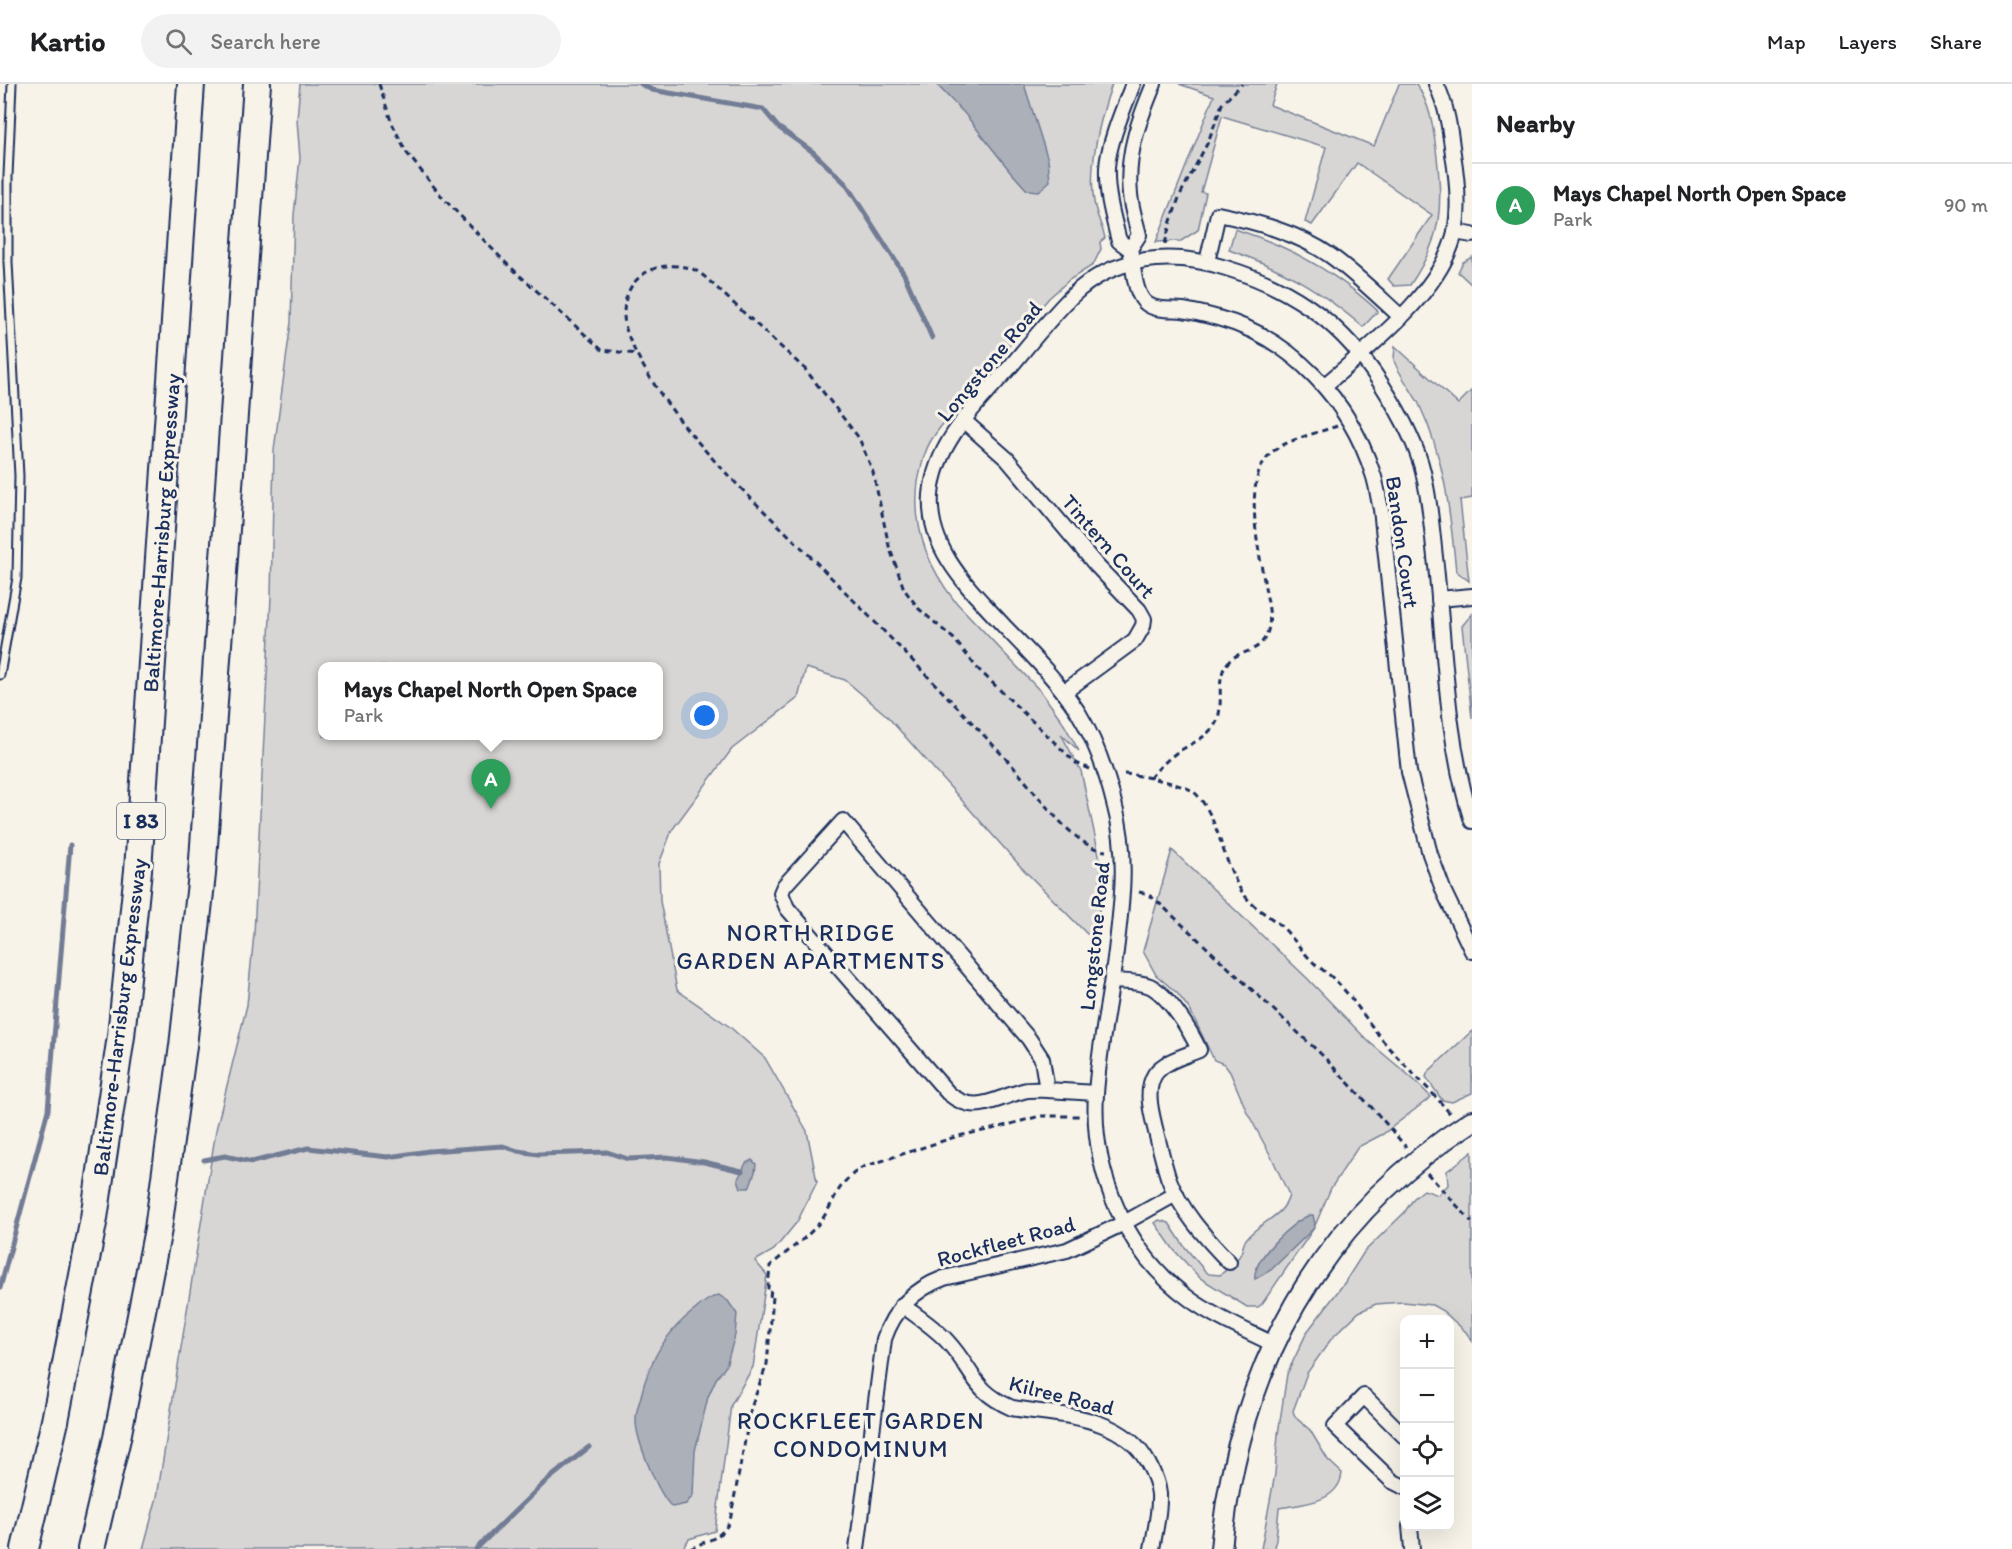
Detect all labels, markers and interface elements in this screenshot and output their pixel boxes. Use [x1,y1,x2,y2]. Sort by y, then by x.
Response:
search box [141,14,561,68]
text: Kartio [30,24,105,58]
icon: search [162,25,195,58]
text: Search here [210,28,321,55]
text: Map [1767,29,1806,54]
text: Layers [1839,29,1897,54]
text: Share [1930,29,1982,54]
text: Nearby [1496,107,1575,139]
text: Mays Chapel North Open Space [1553,180,1846,207]
text: A [1509,193,1522,217]
text: 90 m [1944,193,1988,217]
text: Park [1553,207,1592,231]
street label: Longstone Road [931,295,1048,427]
street label: Baltimore-Harrisburg Expressway [137,372,186,693]
street label: Bandon Court [1380,474,1425,610]
street label: Tintern Court [1056,489,1161,604]
popup [318,662,663,740]
text: Mays Chapel North Open Space [344,676,637,703]
your location [690,701,719,730]
text: Park [344,703,383,727]
pin: A [472,760,510,809]
road number: I 83 [117,803,165,839]
street label: Baltimore-Harrisburg Expressway [87,856,152,1177]
street label: Longstone Road [1073,860,1116,1012]
district label: NORTH RIDGE GARDEN APARTMENTS [676,918,946,975]
street label: Rockfleet Road [934,1210,1078,1273]
map controls [1400,1315,1454,1531]
button: + [1400,1315,1454,1369]
street label: Kilree Road [1006,1369,1117,1422]
button: − [1400,1369,1454,1423]
district label: ROCKFLEET GARDEN CONDOMINUM [737,1406,985,1463]
button: locate [1400,1423,1454,1477]
button: layers [1400,1477,1454,1531]

